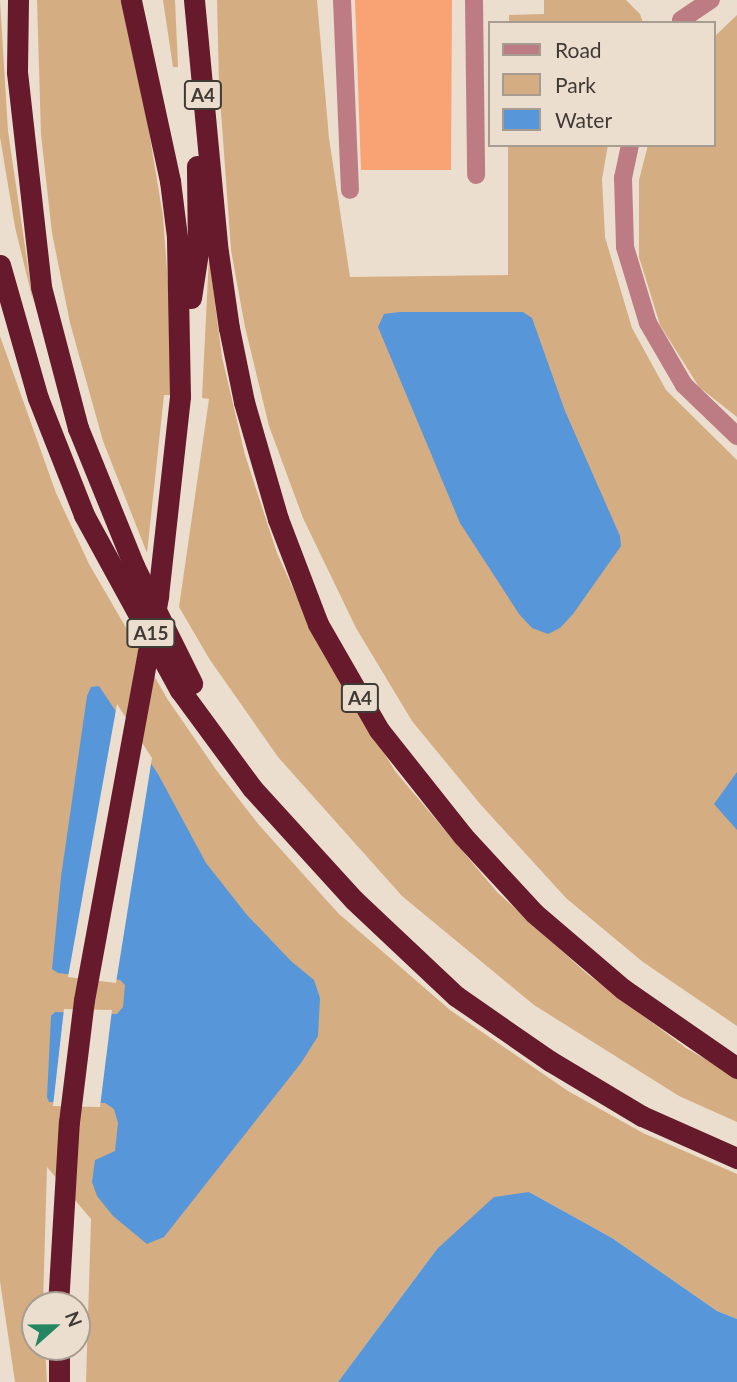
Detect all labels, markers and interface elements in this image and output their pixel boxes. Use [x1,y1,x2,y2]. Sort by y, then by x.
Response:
legend [489,21,716,147]
text: Road [555,37,602,62]
text: Park [555,72,596,97]
road number: A4 [184,80,222,110]
text: Water [555,107,612,132]
road number: A15 [125,618,177,648]
road number: A4 [341,682,379,713]
north arrow [21,1291,91,1361]
text: N [61,1308,88,1330]

